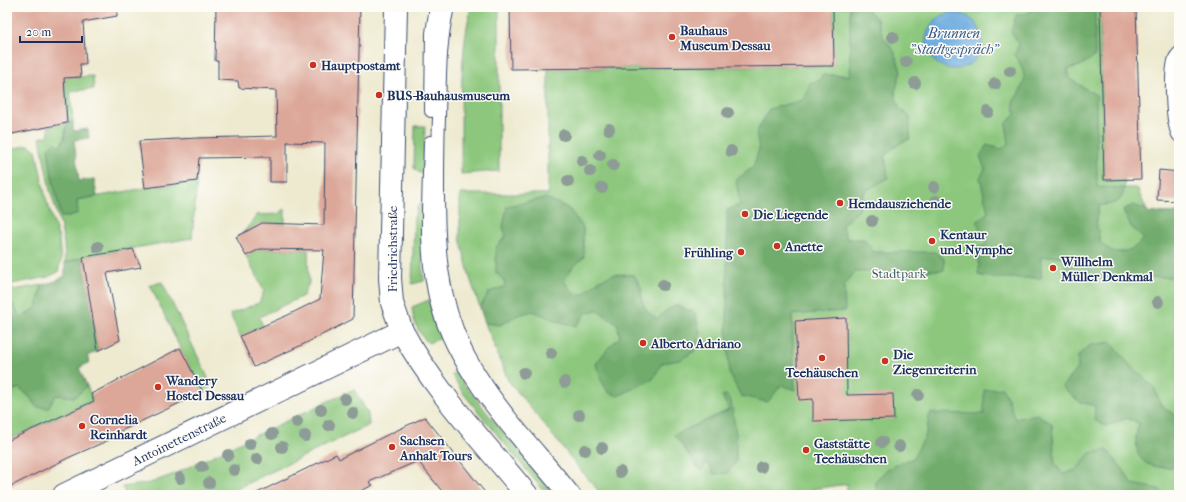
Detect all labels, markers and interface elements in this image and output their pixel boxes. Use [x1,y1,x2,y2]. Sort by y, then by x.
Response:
scale bar [20,18,82,44]
place label: Bauhaus Museum Dessau [679,23,771,53]
text: 20 m [26,25,51,39]
water label: Brunnen "Stadtgespräch" [910,25,1000,58]
marker: Bauhaus Museum Dessau [667,32,677,42]
place label: Hauptpostamt [321,58,401,74]
marker: Hauptpostamt [308,60,318,70]
place label: BUS-Bauhausmuseum [387,88,510,103]
marker: BUS-Bauhausmuseum [374,90,384,100]
place label: Hemdausziehende [848,196,952,211]
marker: Hemdausziehende [835,198,845,208]
street label: Friedrichstraße [385,205,400,292]
place label: Die Liegende [753,207,829,223]
marker: Die Liegende [740,209,750,219]
place label: Kentaur und Nymphe [939,227,1013,258]
marker: Kentaur und Nymphe [927,236,937,246]
place label: Anette [784,239,824,254]
marker: Anette [772,241,782,251]
place label: Frühling [683,245,734,261]
marker: Frühling [736,247,746,257]
place label: Willhelm Müller Denkmal [1060,254,1153,284]
marker: Willhelm Müller Denkmal [1048,263,1058,273]
park label: Stadtpark [872,266,926,281]
place label: Alberto Adriano [650,336,741,351]
marker: Alberto Adriano [638,338,648,348]
place label: Die Ziegenreiterin [893,347,977,378]
marker: Teehäuschen [817,353,827,363]
marker: Die Ziegenreiterin [880,356,890,366]
place label: Teehäuschen [785,365,859,380]
place label: Wandery Hostel Dessau [165,373,245,403]
marker: Wandery Hostel Dessau [153,382,163,392]
street label: Antoinettenstraße [129,410,229,469]
place label: Cornelia Reinhardt [90,412,148,442]
marker: Cornelia Reinhardt [77,421,87,431]
place label: Sachsen Anhalt Tours [399,433,472,463]
place label: Gaststätte Teehäuschen [813,436,887,466]
marker: Sachsen Anhalt Tours [387,442,397,452]
marker: Gaststätte Teehäuschen [801,445,811,455]

